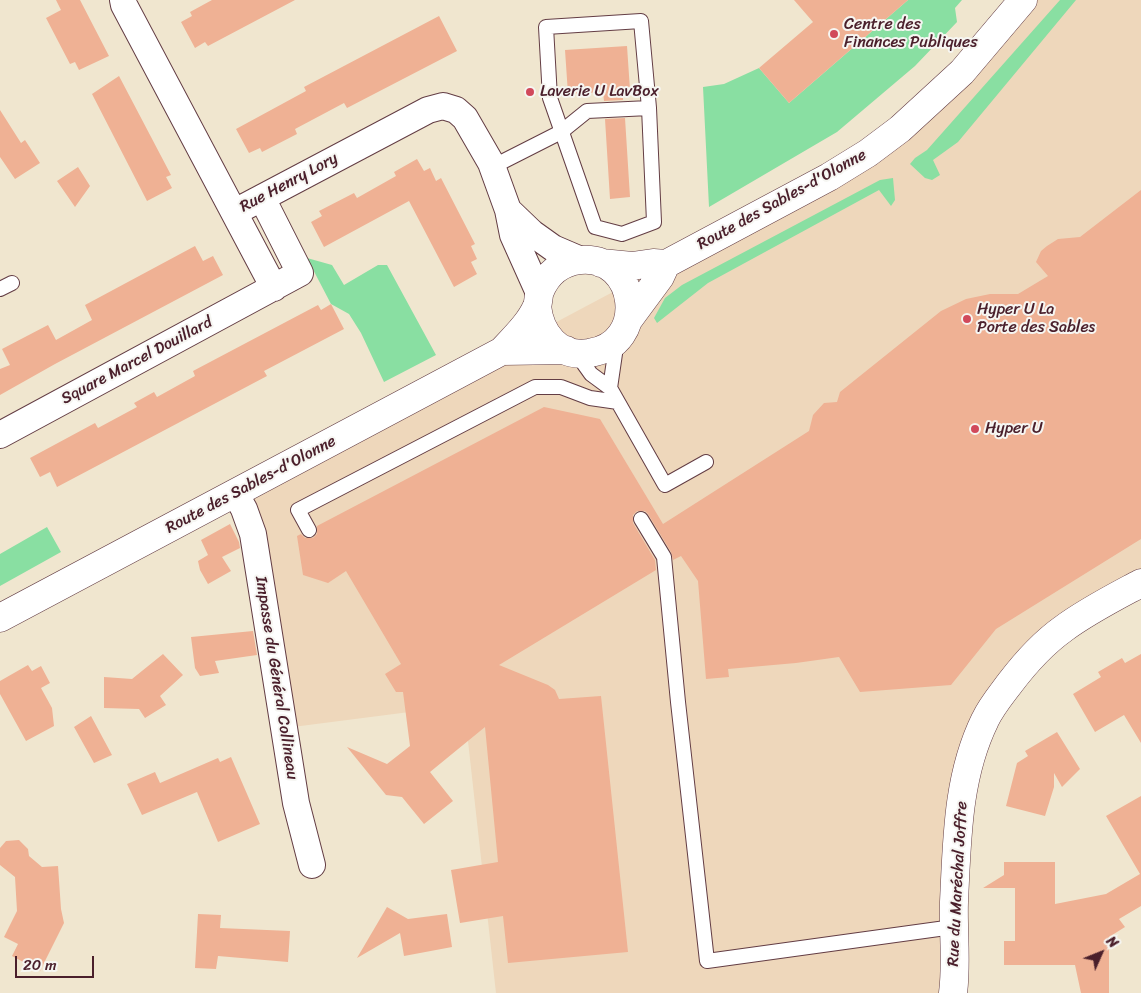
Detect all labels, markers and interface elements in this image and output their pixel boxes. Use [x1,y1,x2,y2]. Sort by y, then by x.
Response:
place label: Centre des Finances Publiques [844,15,978,53]
marker: Centre des Finances Publiques [828,28,840,40]
place label: Laverie U LavBox [540,82,659,102]
marker: Laverie U LavBox [524,86,536,98]
street label: Route des Sables-d'Olonne [694,146,870,254]
street label: Rue Henry Lory [237,149,341,217]
place label: Hyper U La Porte des Sables [977,300,1095,338]
street label: Square Marcel Douillard [58,313,216,409]
marker: Hyper U La Porte des Sables [961,313,973,325]
place label: Hyper U [985,419,1043,439]
marker: Hyper U [969,423,981,435]
street label: Route des Sables-d'Olonne [163,432,339,538]
street label: Impasse du Général Collineau [250,575,302,781]
street label: Rue du Maréchal Joffre [944,801,972,967]
north arrow [1076,928,1126,978]
text: N [1100,930,1125,954]
scale bar [18,946,96,978]
text: 20 m [23,952,57,978]

